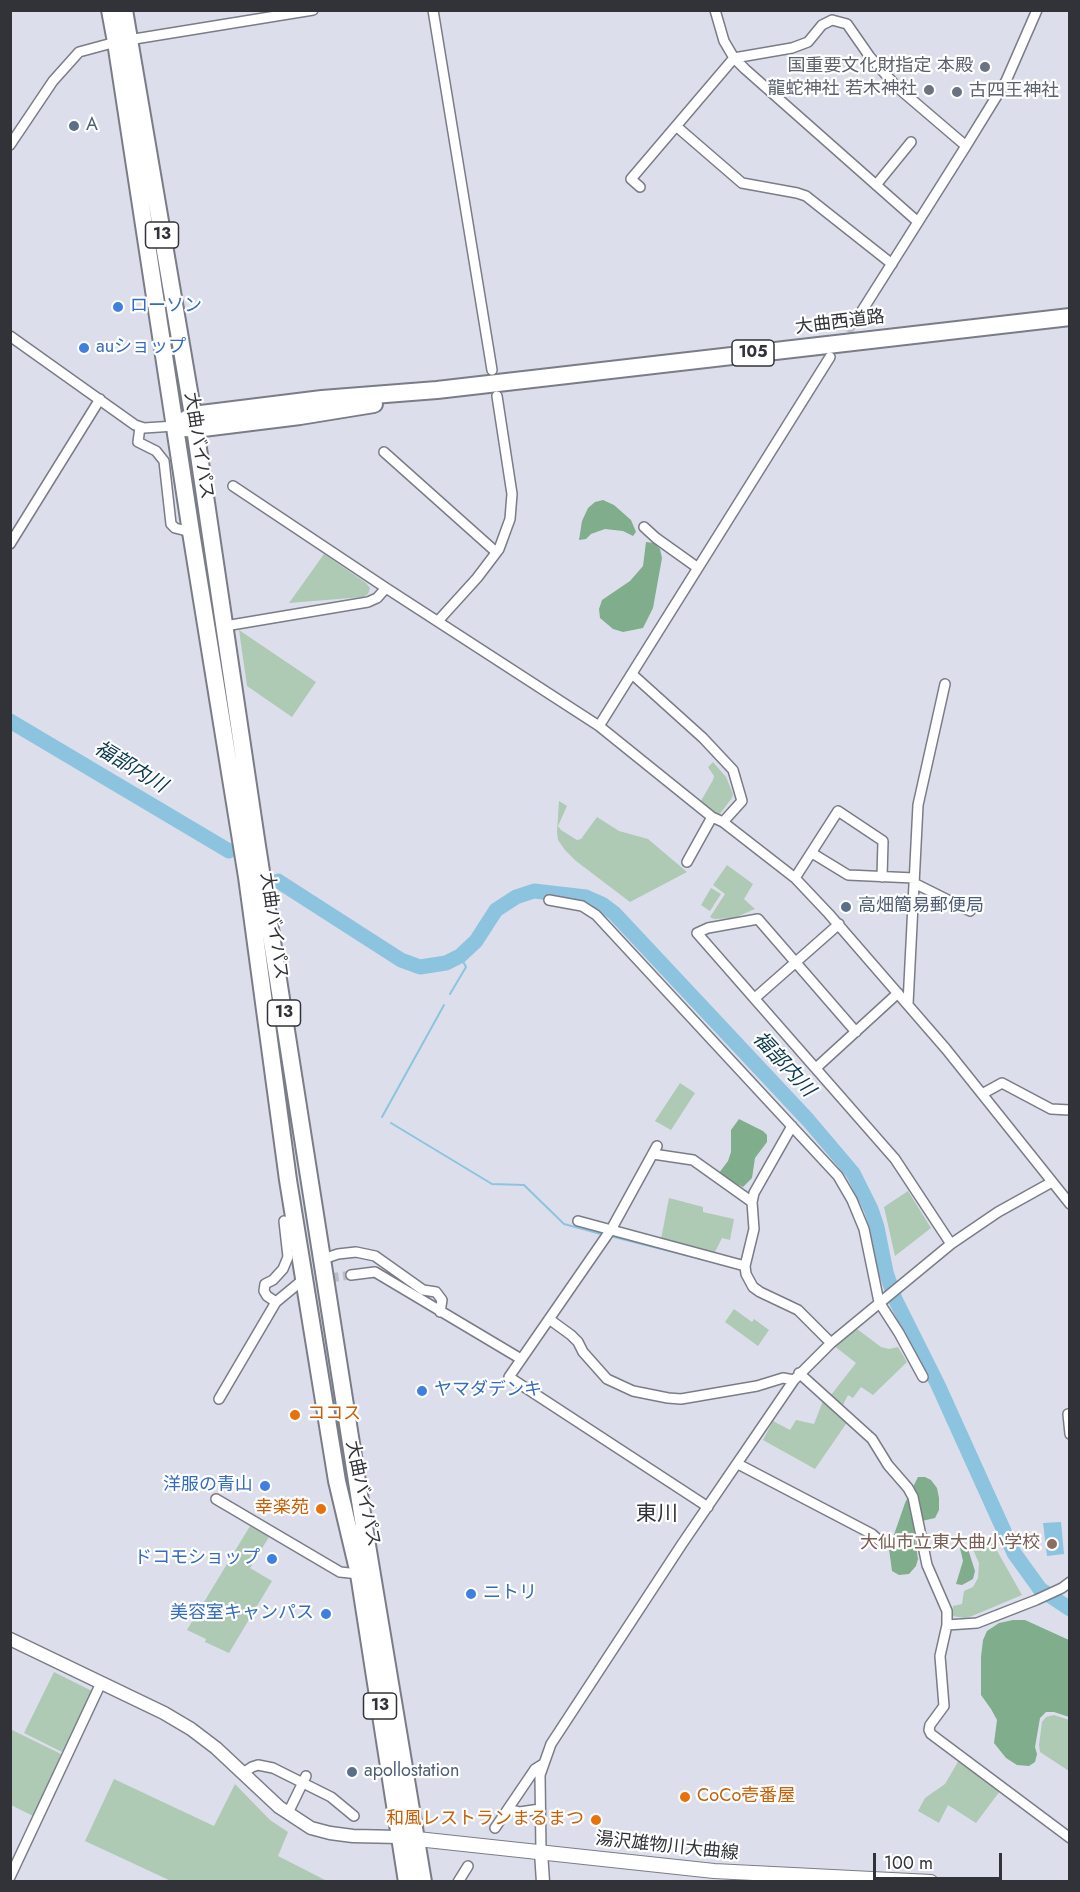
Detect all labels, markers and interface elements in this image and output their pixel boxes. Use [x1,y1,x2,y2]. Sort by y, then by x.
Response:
place label: 国重要文化財指定 本殿 [788,56,973,78]
marker: 国重要文化財指定 本殿 [978,60,992,74]
place label: 龍蛇神社 若木神社 [768,79,917,101]
place label: 古四王神社 [969,81,1059,103]
marker: 龍蛇神社 若木神社 [922,83,936,97]
marker: 古四王神社 [950,85,964,99]
place label: A [86,115,98,137]
marker: A [67,119,81,133]
road number: 13 [146,222,178,248]
place label: ローソン [130,296,202,318]
marker: ローソン [111,300,125,314]
street label: 大曲西道路 [794,307,886,339]
place label: auショップ [96,337,186,359]
road number: 105 [732,340,774,366]
marker: auショップ [77,341,91,355]
street label: 大曲バイパス [179,391,217,501]
water label: 福部内川 [90,737,170,799]
street label: 大曲バイパス [255,871,291,981]
place label: 高畑簡易郵便局 [858,896,984,918]
marker: 高畑簡易郵便局 [839,900,853,914]
road number: 13 [268,1000,300,1026]
water label: 福部内川 [747,1028,819,1102]
place label: ヤマダデンキ [434,1380,542,1402]
marker: ヤマダデンキ [415,1384,429,1398]
place label: ココス [307,1404,361,1426]
marker: ココス [288,1408,302,1422]
street label: 大曲バイパス [340,1439,384,1549]
place label: 洋服の青山 [163,1475,253,1497]
marker: 洋服の青山 [258,1479,272,1493]
place label: 幸楽苑 [255,1498,309,1520]
marker: 幸楽苑 [314,1502,328,1516]
district label: 東川 [636,1502,678,1528]
place label: 大仙市立東大曲小学校 [860,1533,1040,1555]
marker: 大仙市立東大曲小学校 [1045,1537,1059,1551]
place label: ドコモショップ [134,1548,260,1570]
marker: ドコモショップ [265,1552,279,1566]
place label: ニトリ [483,1583,537,1605]
marker: ニトリ [464,1587,478,1601]
place label: 美容室キャンパス [170,1603,314,1625]
marker: 美容室キャンパス [319,1607,333,1621]
road number: 13 [364,1693,397,1719]
place label: apollostation [364,1761,459,1783]
marker: apollostation [345,1765,359,1779]
place label: CoCo壱番屋 [697,1786,795,1808]
marker: CoCo壱番屋 [678,1790,692,1804]
place label: 和風レストランまるまつ [386,1809,584,1831]
marker: 和風レストランまるまつ [589,1813,603,1827]
street label: 湯沢雄物川大曲線 [594,1829,740,1865]
scale bar [876,1841,1005,1879]
text: 100 m [884,1850,933,1876]

